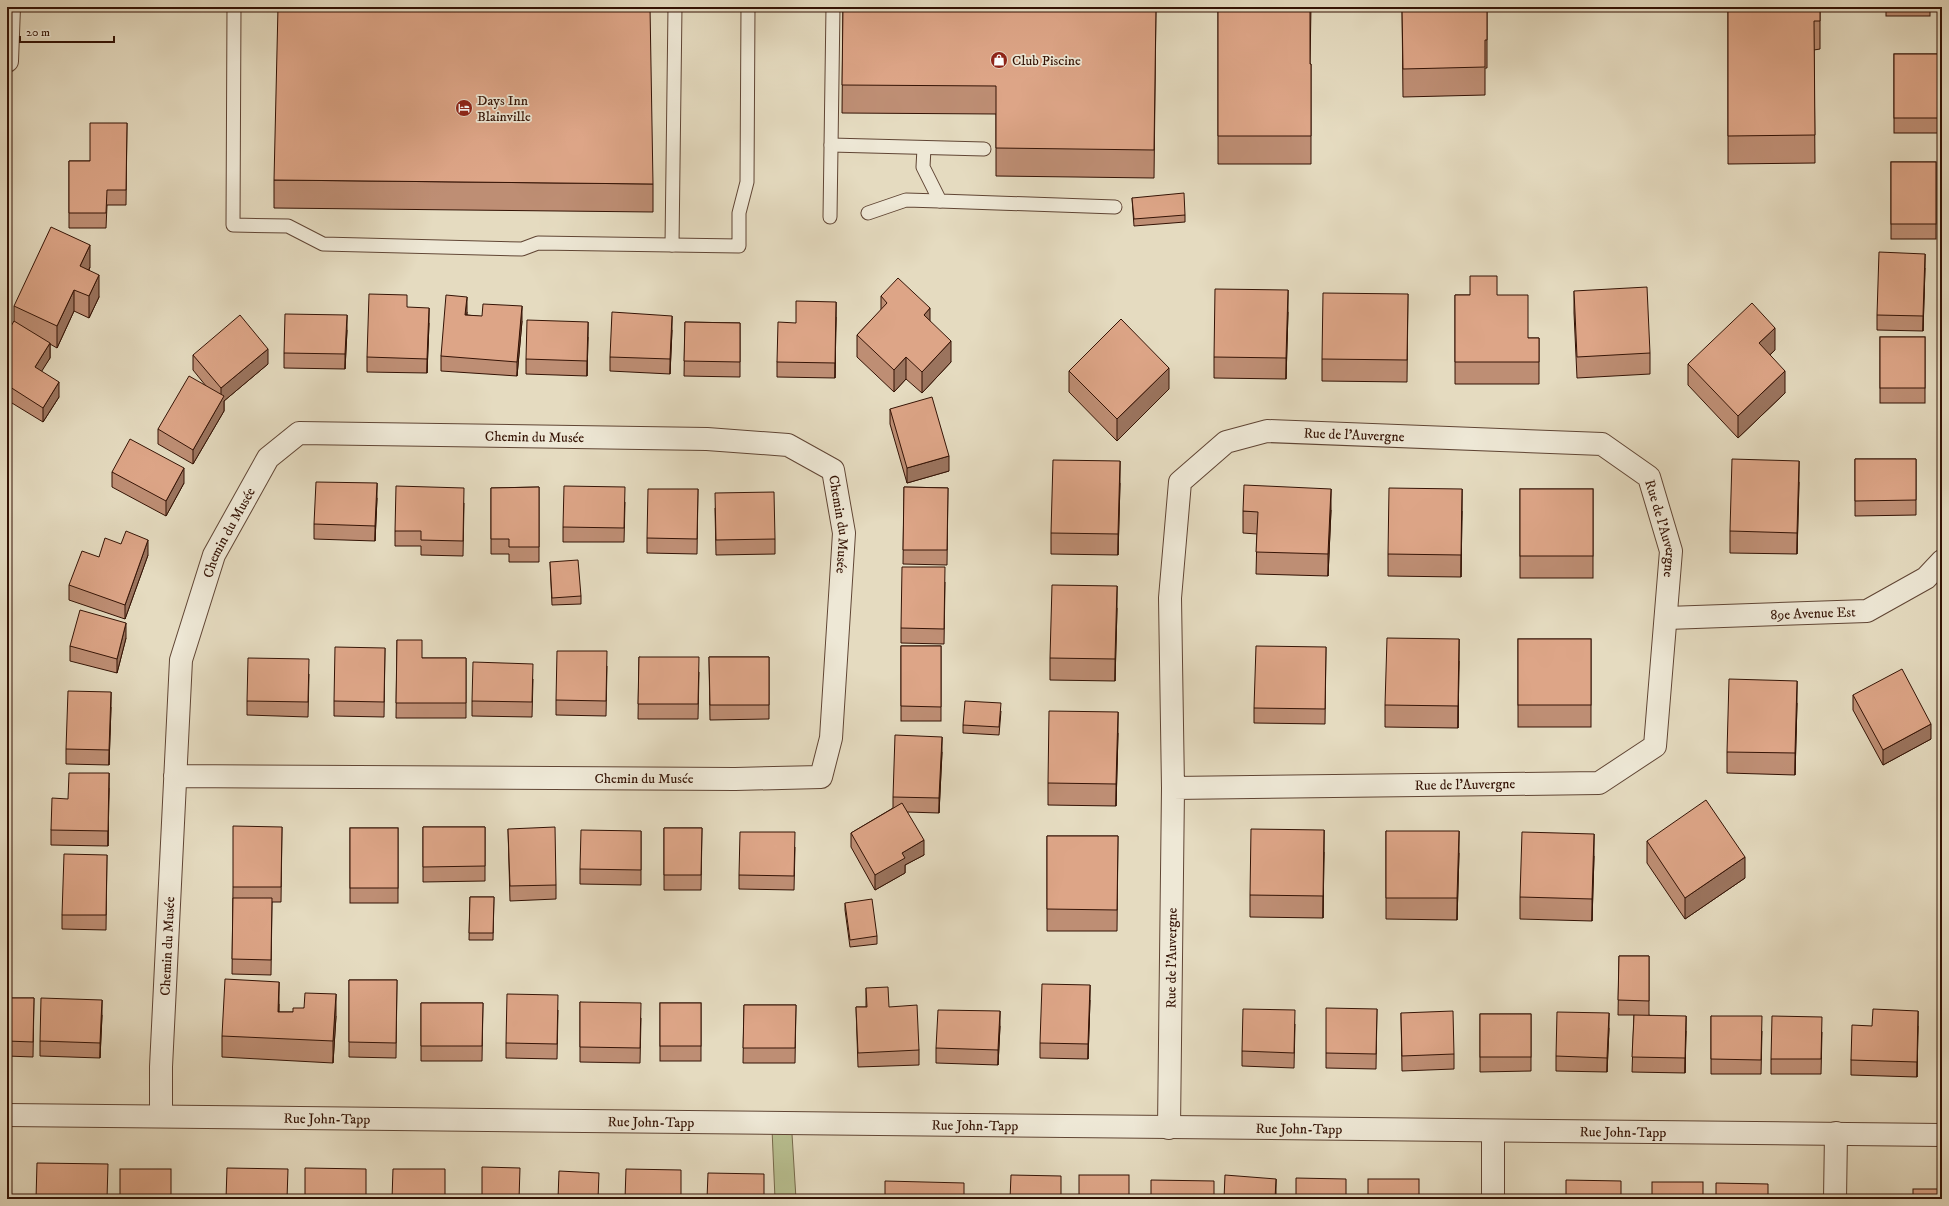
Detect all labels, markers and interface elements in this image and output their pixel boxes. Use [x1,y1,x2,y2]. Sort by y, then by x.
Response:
scale bar [20,18,114,44]
text: 20 m [26,25,50,40]
shop icon: Club Piscine [989,50,1009,70]
place label: Club Piscine [1012,52,1081,70]
place label: Days Inn Blainville [477,92,531,126]
hotel icon: Days Inn Blainville [454,98,474,118]
street label: Rue de l'Auvergne [1303,424,1405,446]
street label: Chemin du Musée [485,428,585,447]
street label: Chemin du Musée [824,474,852,574]
street label: Rue de l'Auvergne [1640,478,1679,578]
street label: Chemin du Musée [199,484,260,580]
street label: 89e Avenue Est [1770,603,1856,624]
street label: Chemin du Musée [594,770,694,788]
street label: Rue de l'Auvergne [1415,775,1516,795]
street label: Chemin du Musée [157,896,179,996]
street label: Rue de l'Auvergne [1162,907,1182,1009]
street label: Rue John-Tapp [284,1110,370,1129]
street label: Rue John-Tapp [608,1113,694,1132]
street label: Rue John-Tapp [931,1117,1018,1135]
street label: Rue John-Tapp [1255,1120,1342,1139]
street label: Rue John-Tapp [1579,1123,1666,1142]

